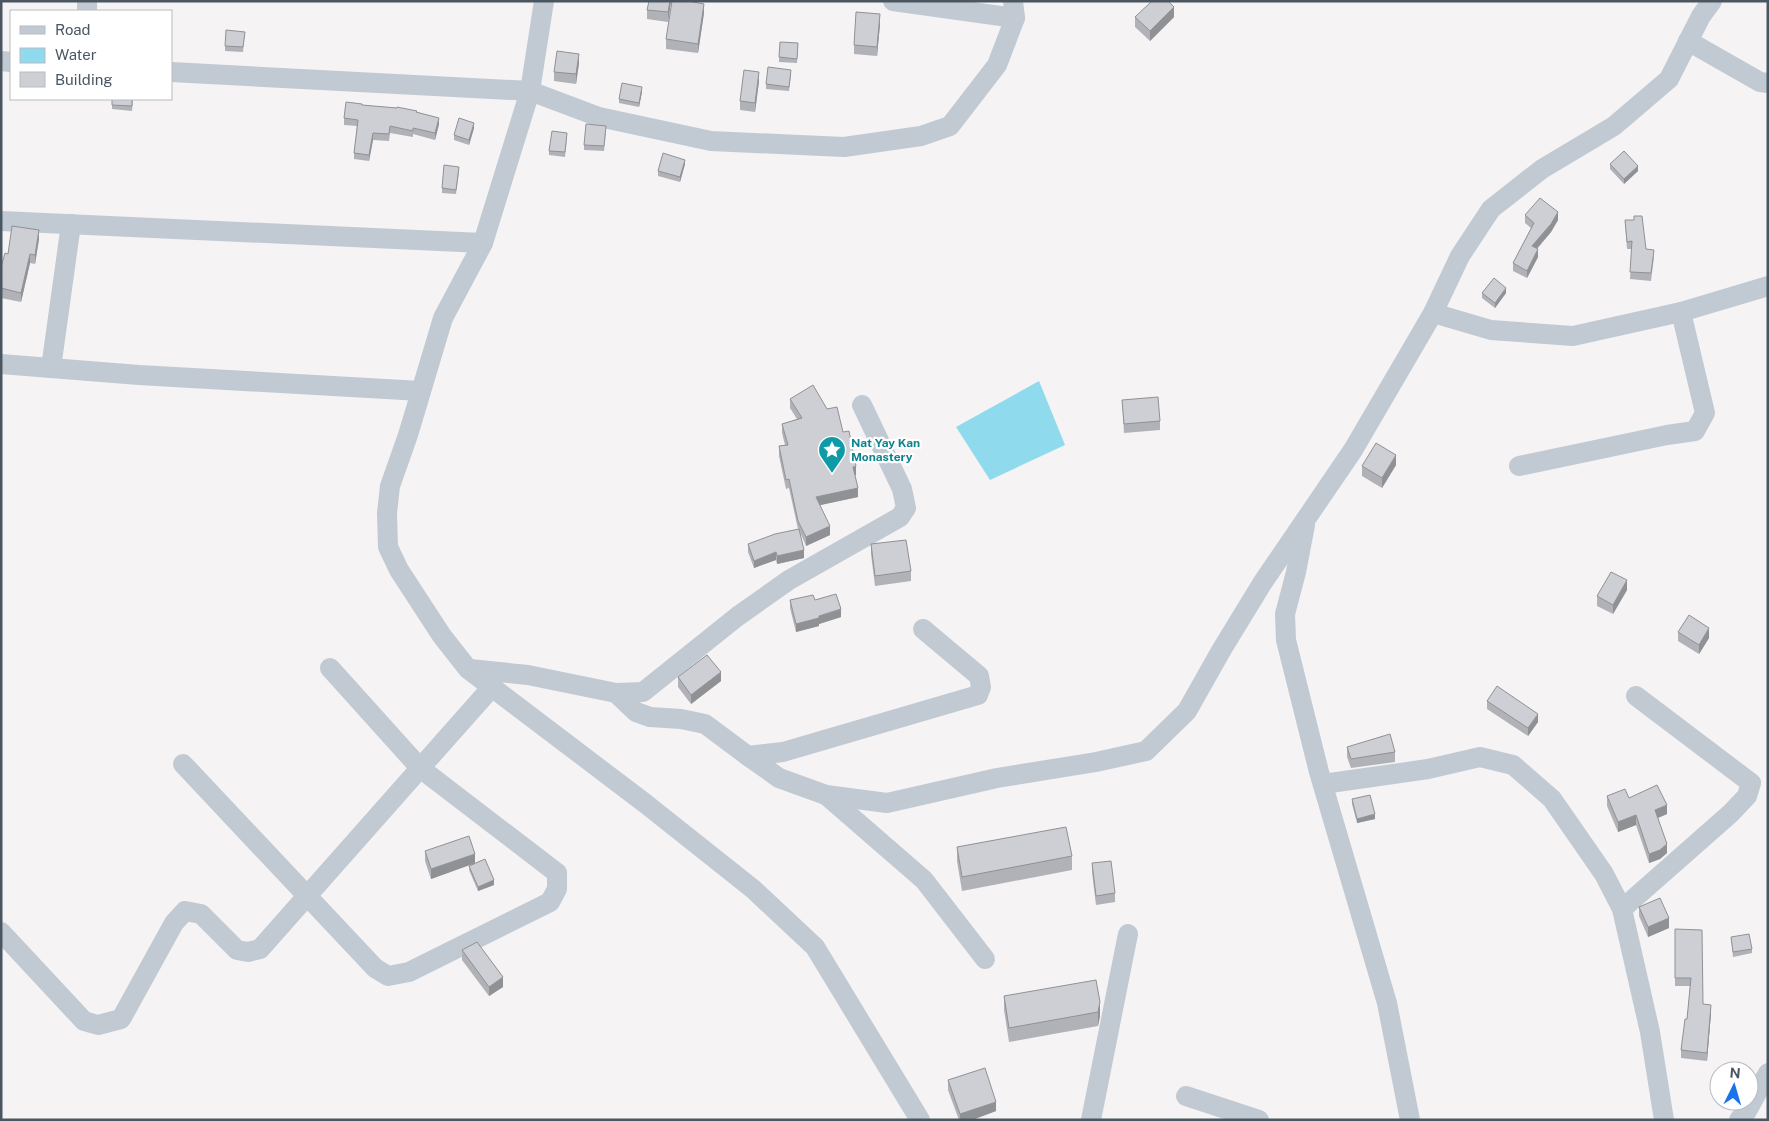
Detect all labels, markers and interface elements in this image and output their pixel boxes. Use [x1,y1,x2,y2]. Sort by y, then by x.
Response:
legend [10,10,172,100]
text: Road [55,21,91,38]
text: Water [55,46,97,63]
text: Building [55,71,113,88]
place icon: Nat Yay Kan Monastery [817,435,847,474]
place label: Nat Yay Kan Monastery [851,436,920,464]
north arrow [1709,1061,1759,1111]
text: N [1729,1065,1741,1081]

